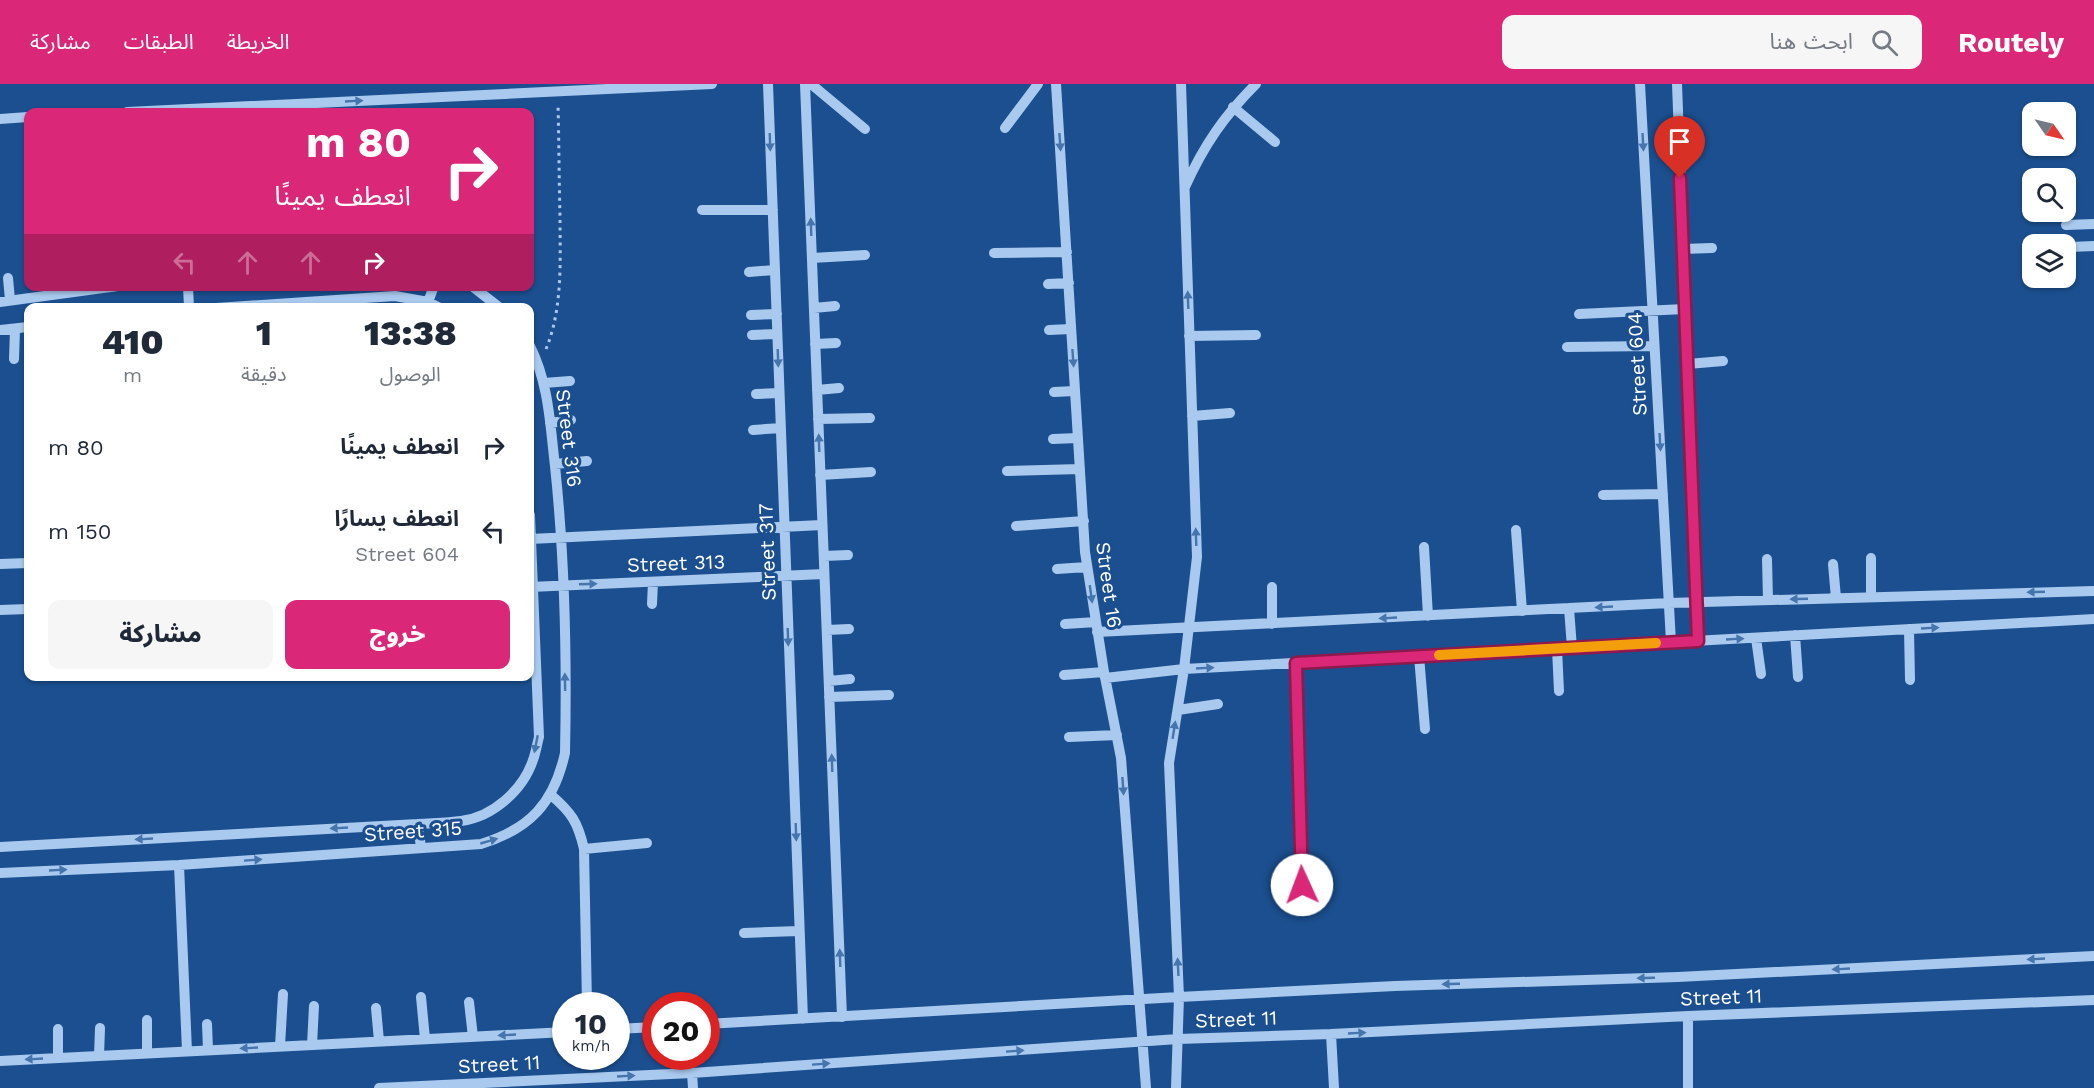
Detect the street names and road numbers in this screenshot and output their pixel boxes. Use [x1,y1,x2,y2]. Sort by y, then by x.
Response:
street label: Street 604 [1622,312,1652,416]
street label: Street 316 [551,388,587,488]
street label: Street 317 [753,503,781,601]
street label: Street 16 [1091,540,1127,630]
street label: Street 313 [627,549,725,577]
street label: Street 315 [363,816,463,846]
street label: Street 11 [1679,984,1763,1010]
street label: Street 11 [1194,1006,1278,1032]
street label: Street 11 [457,1050,541,1078]

